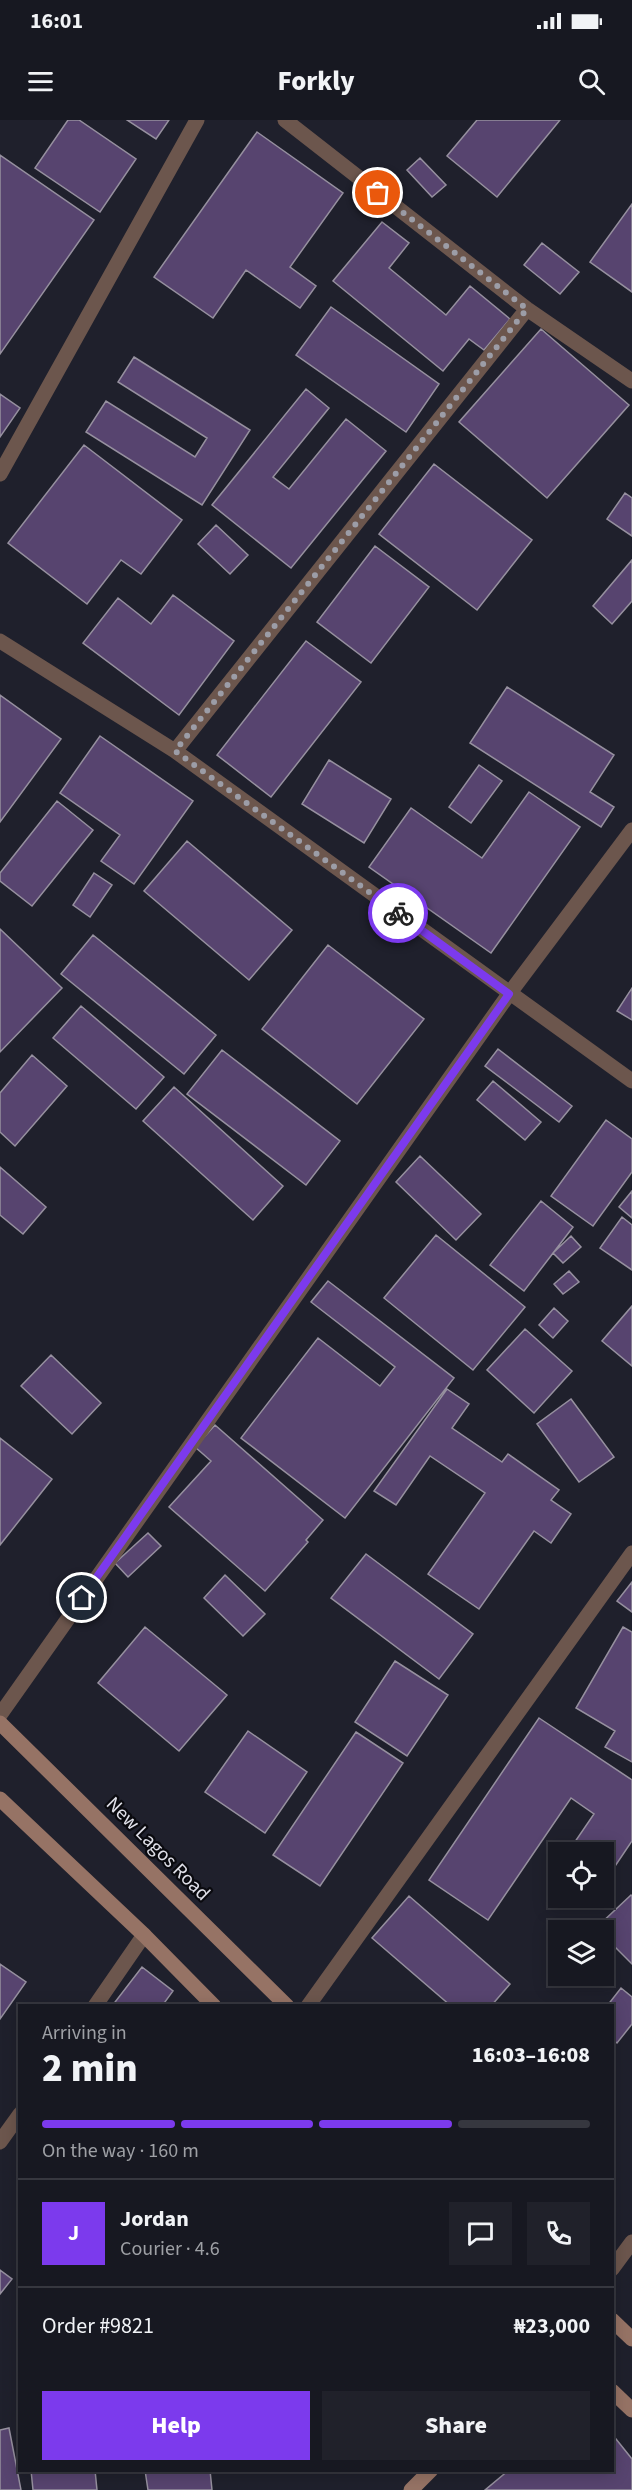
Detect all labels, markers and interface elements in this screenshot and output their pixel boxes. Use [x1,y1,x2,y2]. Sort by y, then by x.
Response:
text: 16:01 [30,5,83,37]
text: Forkly [277,62,355,101]
icon: menu [24,65,57,98]
icon: search [575,65,608,98]
pin [352,167,403,218]
icon: bag [361,176,394,209]
courier [368,883,428,943]
icon: bike [382,897,415,930]
pin [56,1572,107,1623]
icon: home [65,1581,98,1614]
street label: New Lagos Road [100,1791,216,1907]
map controls [548,1842,614,1986]
button: locate [548,1842,614,1908]
button: layers [548,1920,614,1986]
text: Arriving in [42,2019,127,2047]
text: 16:03–16:08 [472,2039,590,2071]
text: 2 min [42,2041,138,2097]
text: On the way · 160 m [42,2137,199,2165]
button: chat [449,2202,512,2265]
button: phone [527,2202,590,2265]
text: Jordan [120,2203,189,2235]
text: J [68,2217,79,2249]
text: Courier · 4.6 [120,2235,220,2263]
text: Order #9821 [42,2310,154,2342]
text: ₦23,000 [514,2310,590,2342]
button: Help [42,2391,310,2460]
button: Share [322,2391,590,2460]

